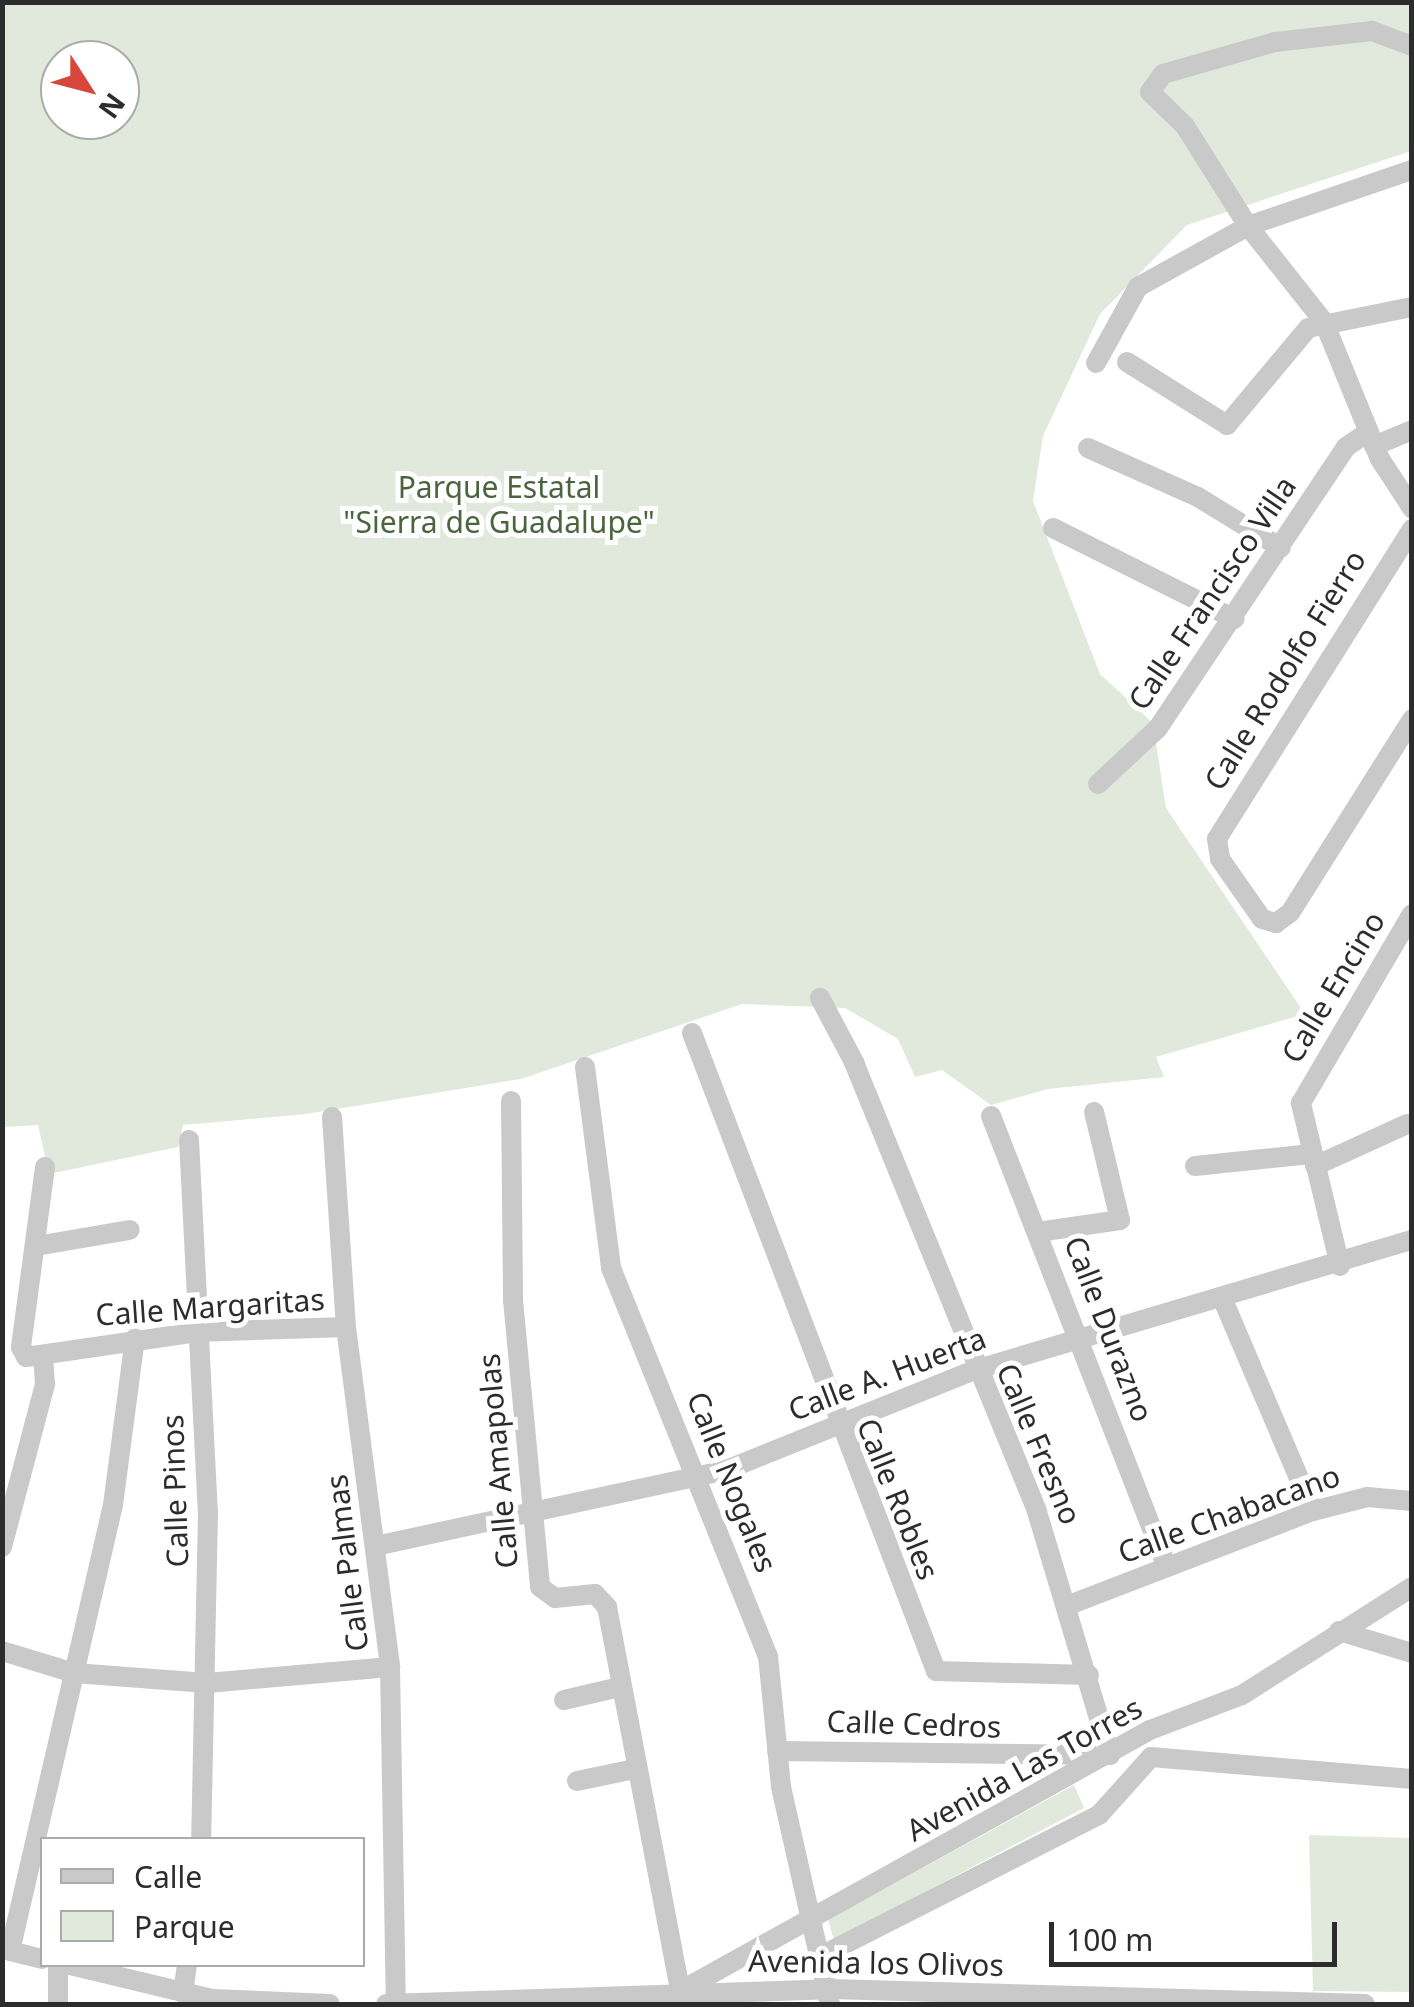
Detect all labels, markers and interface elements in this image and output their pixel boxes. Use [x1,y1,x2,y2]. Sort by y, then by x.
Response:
north arrow [40,40,140,140]
text: N [91,86,135,127]
park label: Parque Estatal "Sierra de Guadalupe" [343,469,655,540]
street label: Calle Francisco Villa [1121,470,1303,716]
street label: Calle Rodolfo Fierro [1197,543,1373,797]
street label: Calle Encino [1274,905,1392,1069]
street label: Calle Durazno [1057,1231,1161,1427]
street label: Calle Margaritas [94,1281,326,1333]
street label: Calle A. Huerta [783,1320,991,1428]
street label: Calle Amapolas [471,1352,525,1570]
street label: Calle Fresno [989,1358,1089,1530]
street label: Calle Nogales [679,1387,785,1577]
street label: Calle Robles [849,1413,947,1585]
street label: Calle Pinos [154,1414,196,1568]
street label: Calle Chabacano [1113,1457,1345,1571]
street label: Calle Palmas [318,1472,376,1654]
street label: Avenida Las Torres [900,1689,1148,1849]
street label: Calle Cedros [826,1703,1002,1745]
legend [40,1837,365,1967]
text: Calle [134,1856,202,1897]
scale bar [1054,1902,1342,1964]
text: Parque [134,1906,235,1947]
text: 100 m [1066,1919,1153,1960]
street label: Avenida los Olivos [748,1943,1004,1983]

